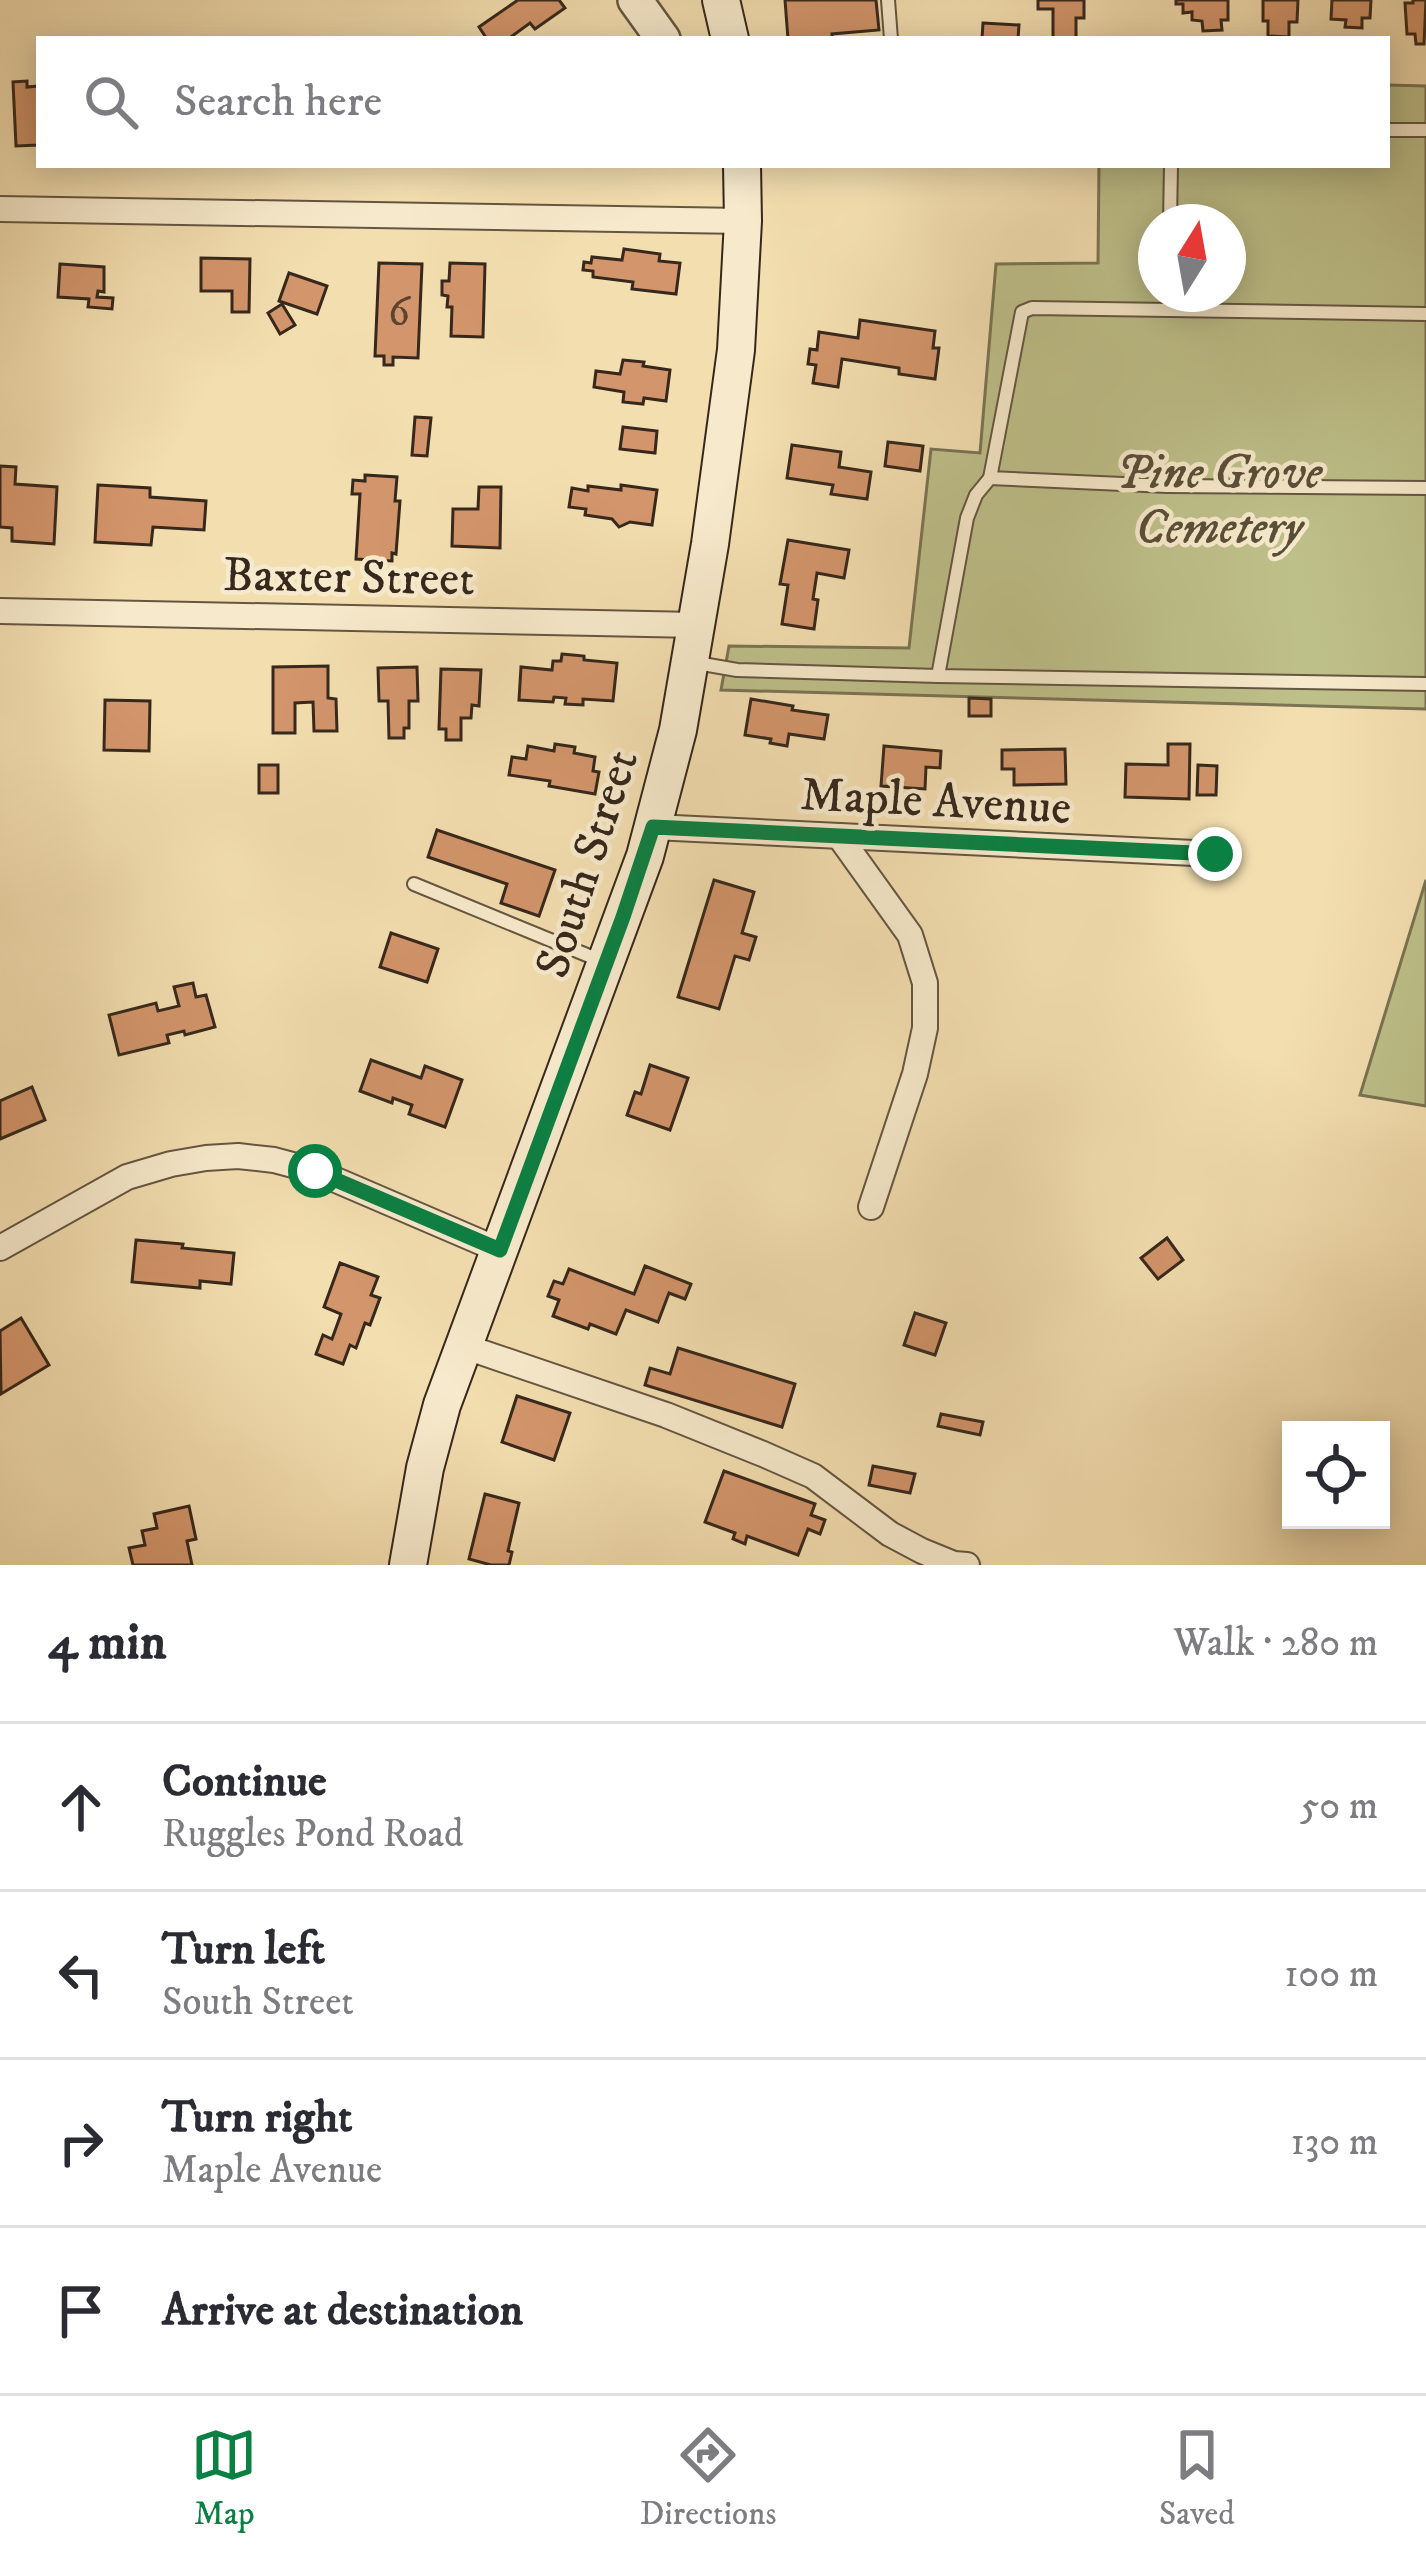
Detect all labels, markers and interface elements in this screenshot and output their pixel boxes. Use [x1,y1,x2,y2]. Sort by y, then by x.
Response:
search box [36,36,1390,168]
icon: search [78,69,144,135]
text: Search here [174,74,382,130]
north arrow [1138,204,1246,312]
house number: 6 [388,287,412,339]
park label: Pine Grove Cemetery [1116,444,1324,559]
street label: Baxter Street [223,546,475,610]
street label: South Street [523,742,653,985]
street label: Maple Avenue [799,765,1073,839]
route end [1188,827,1242,881]
route start [288,1144,342,1198]
map controls [1282,1421,1390,1529]
button: locate [1282,1421,1390,1529]
text: 4 min [48,1611,166,1675]
text: Walk · 280 m [1174,1619,1378,1668]
text: Continue [162,1754,327,1810]
icon: ahead [48,1774,114,1840]
text: 50 m [1300,1782,1378,1831]
text: Ruggles Pond Road [162,1810,464,1859]
text: Turn left [162,1922,325,1978]
icon: left [48,1942,114,2008]
text: 100 m [1284,1950,1378,1999]
text: South Street [162,1978,354,2027]
text: Turn right [162,2090,352,2146]
icon: right [48,2110,114,2176]
text: 130 m [1290,2118,1378,2167]
text: Maple Avenue [162,2146,382,2195]
icon: arrive [48,2278,114,2344]
text: Arrive at destination [162,2283,523,2339]
tab: Map [191,2422,257,2535]
tab: Directions [640,2422,776,2535]
tab: Saved [1159,2422,1235,2535]

